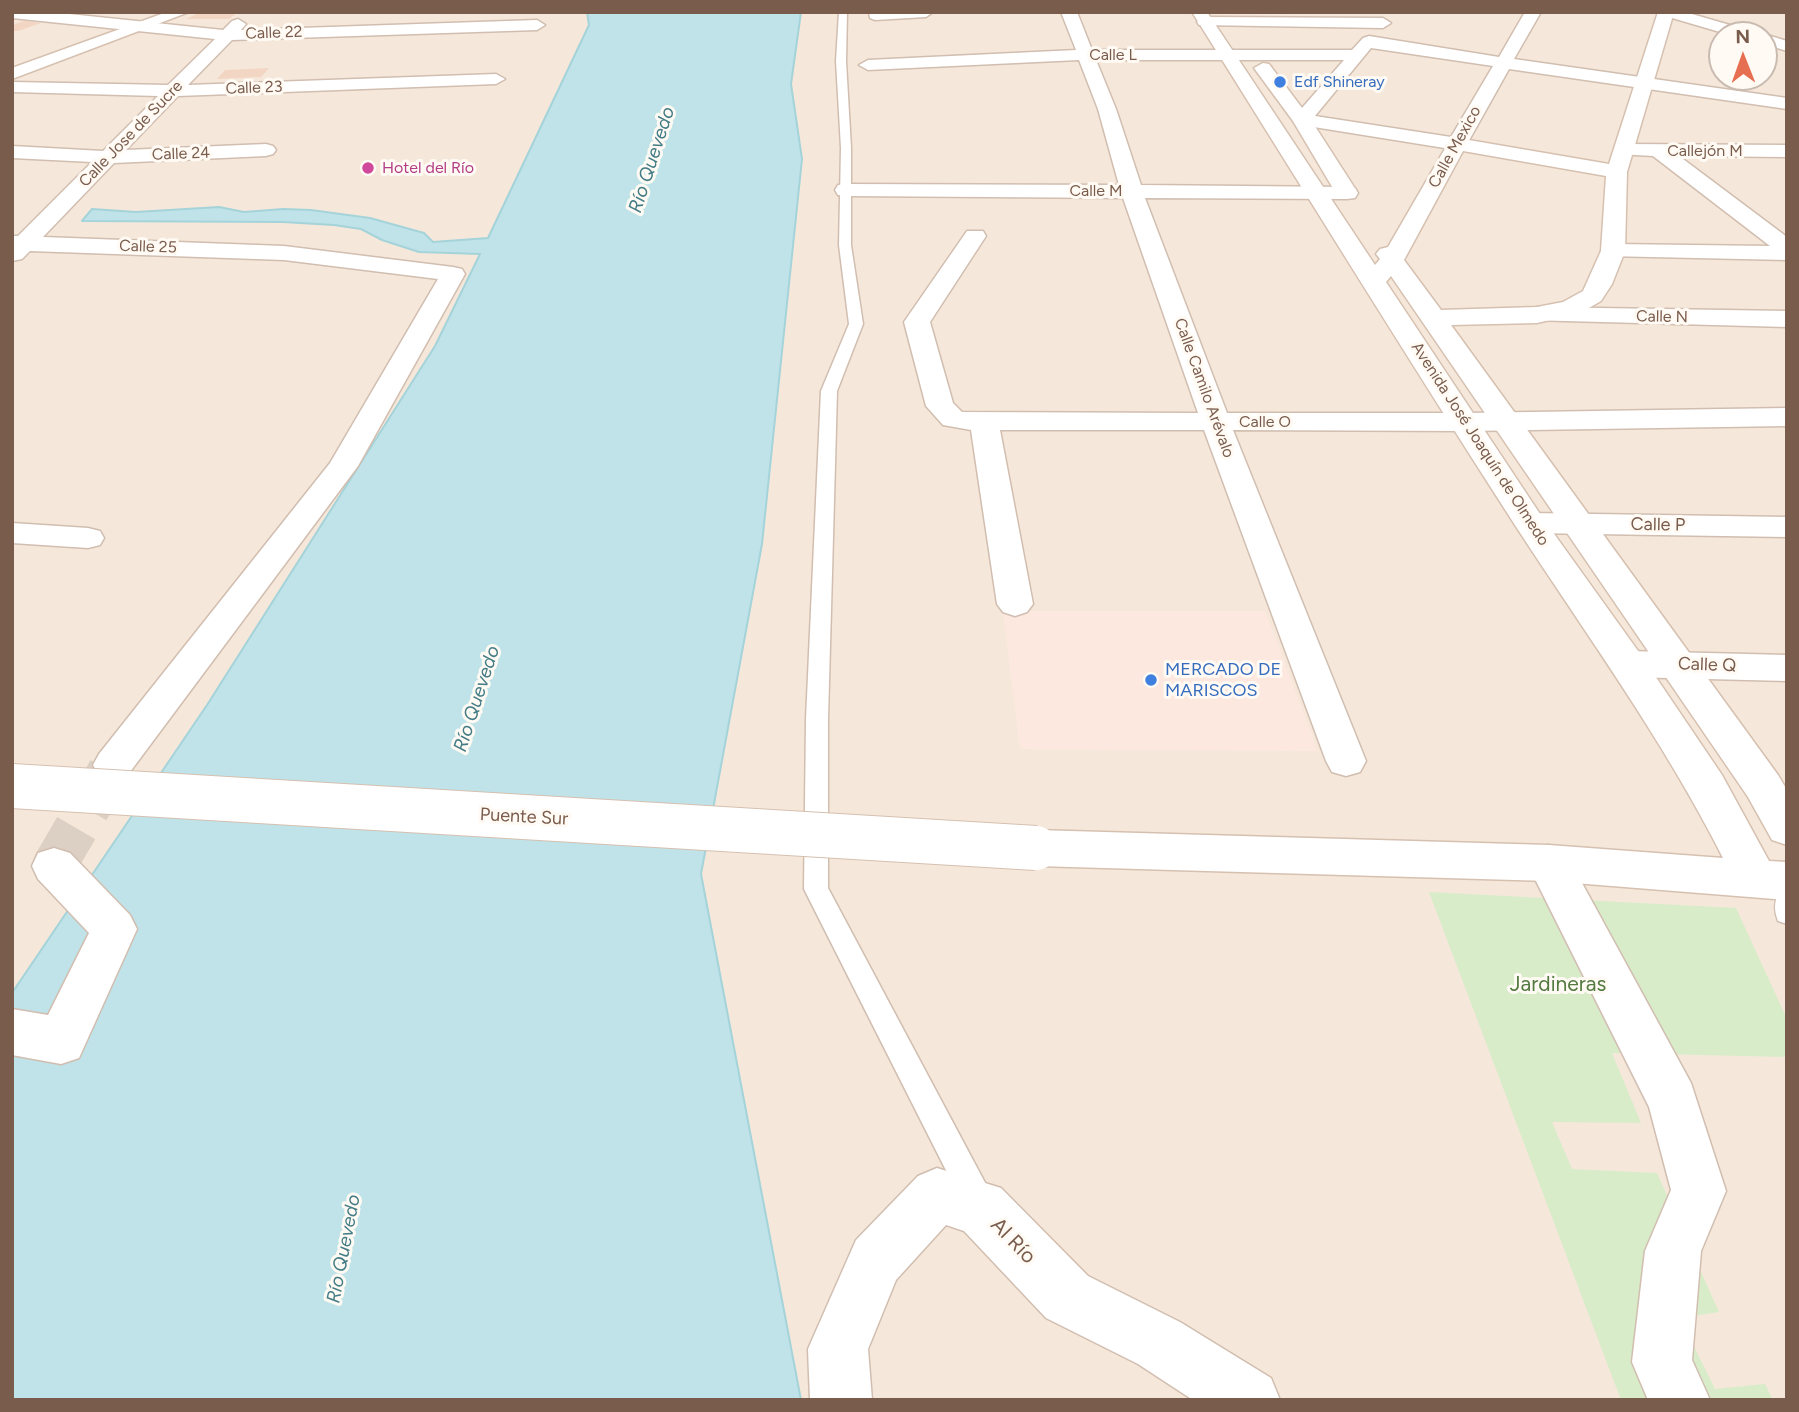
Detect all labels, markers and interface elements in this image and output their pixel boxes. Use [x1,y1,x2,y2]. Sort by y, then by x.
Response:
north arrow [1708,21,1778,91]
street label: Calle 22 [245,22,303,44]
text: N [1735,25,1750,48]
street label: Calle L [1089,45,1137,65]
place label: Edf Shineray [1294,72,1385,92]
marker: Edf Shineray [1272,74,1288,90]
street label: Calle Jose de Sucre [75,77,187,191]
street label: Calle 23 [225,77,283,99]
street label: Calle Mexico [1425,103,1485,191]
water label: Río Quevedo [624,104,680,216]
street label: Callejón M [1667,141,1743,161]
street label: Calle 24 [152,143,210,165]
place label: Hotel del Río [382,158,474,178]
marker: Hotel del Río [360,160,376,176]
street label: Calle M [1070,181,1122,201]
street label: Calle 25 [119,236,177,258]
street label: Calle N [1636,307,1688,327]
street label: Calle Camilo Arévalo [1170,316,1238,460]
street label: Avenida José Joaquín de Olmedo [1407,339,1553,549]
street label: Calle O [1239,412,1291,432]
street label: Calle P [1630,514,1686,536]
water label: Río Quevedo [449,643,505,755]
street label: Calle Q [1677,653,1737,677]
place label: MERCADO DE MARISCOS [1165,659,1281,702]
marker: MERCADO DE MARISCOS [1143,672,1159,688]
street label: Puente Sur [479,804,569,830]
park label: Jardineras [1510,972,1606,998]
water label: Río Quevedo [322,1193,366,1305]
street label: Al Río [985,1213,1041,1269]

